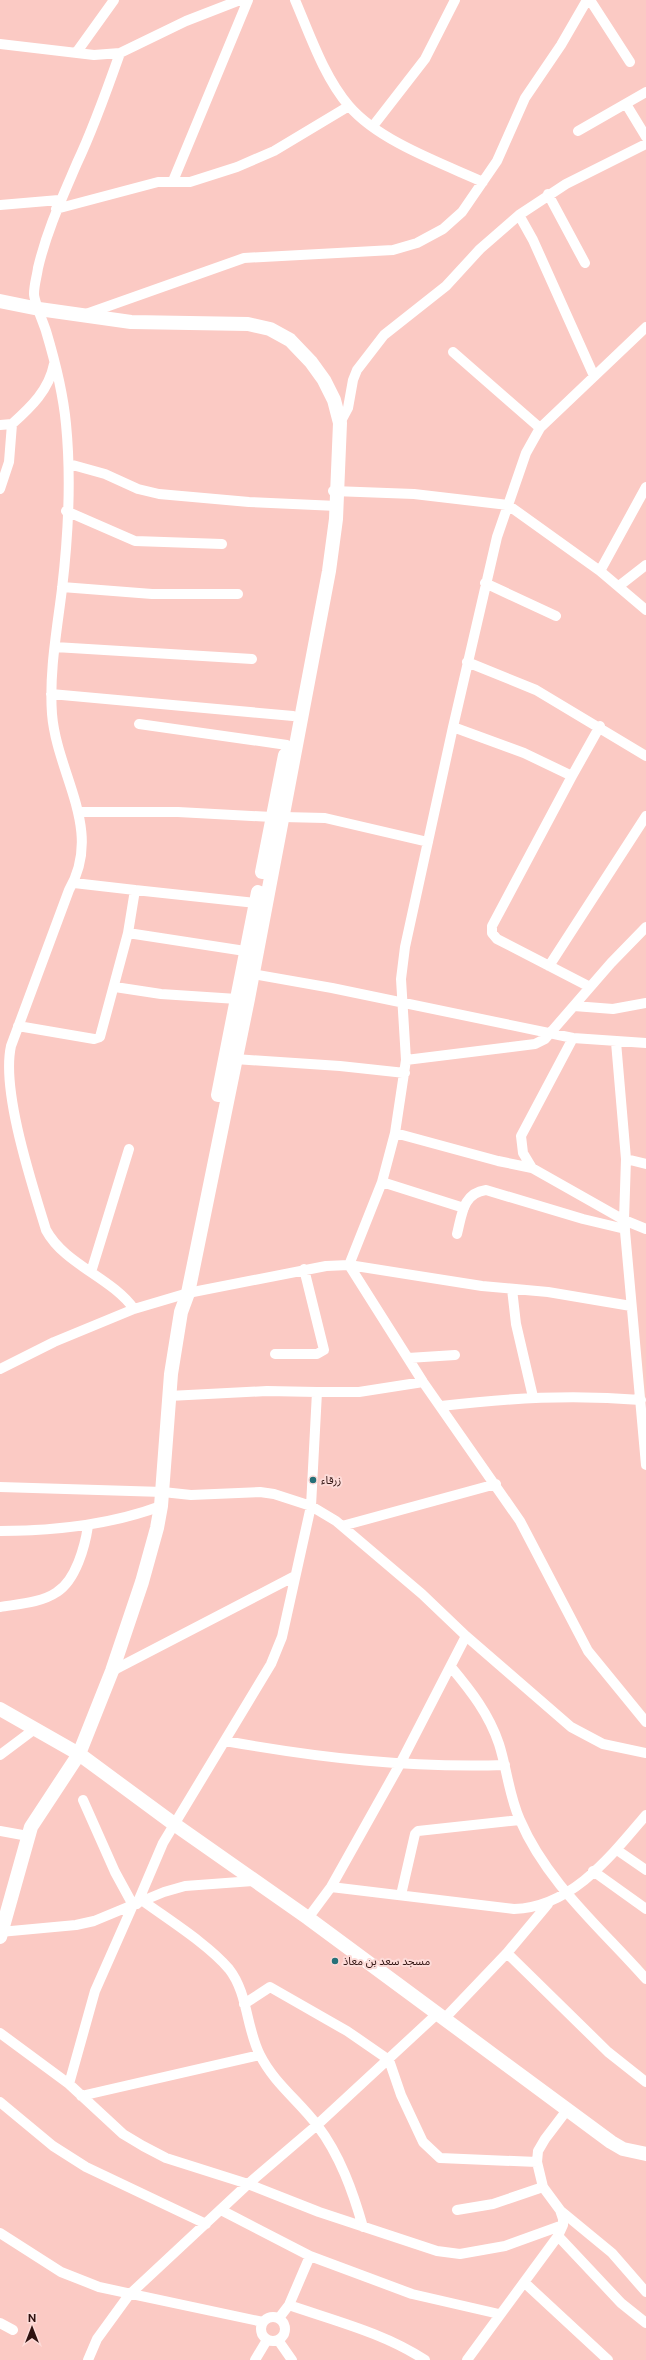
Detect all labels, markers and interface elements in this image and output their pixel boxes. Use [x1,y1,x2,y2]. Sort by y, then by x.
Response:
place label: زرقاء [321,1474,341,1487]
marker: زرقاء [308,1475,318,1485]
place label: مسجد سعد بن معاذ [343,1955,430,1968]
marker: مسجد سعد بن معاذ [330,1956,340,1966]
north arrow [12,2308,52,2348]
text: N [28,2312,36,2324]

